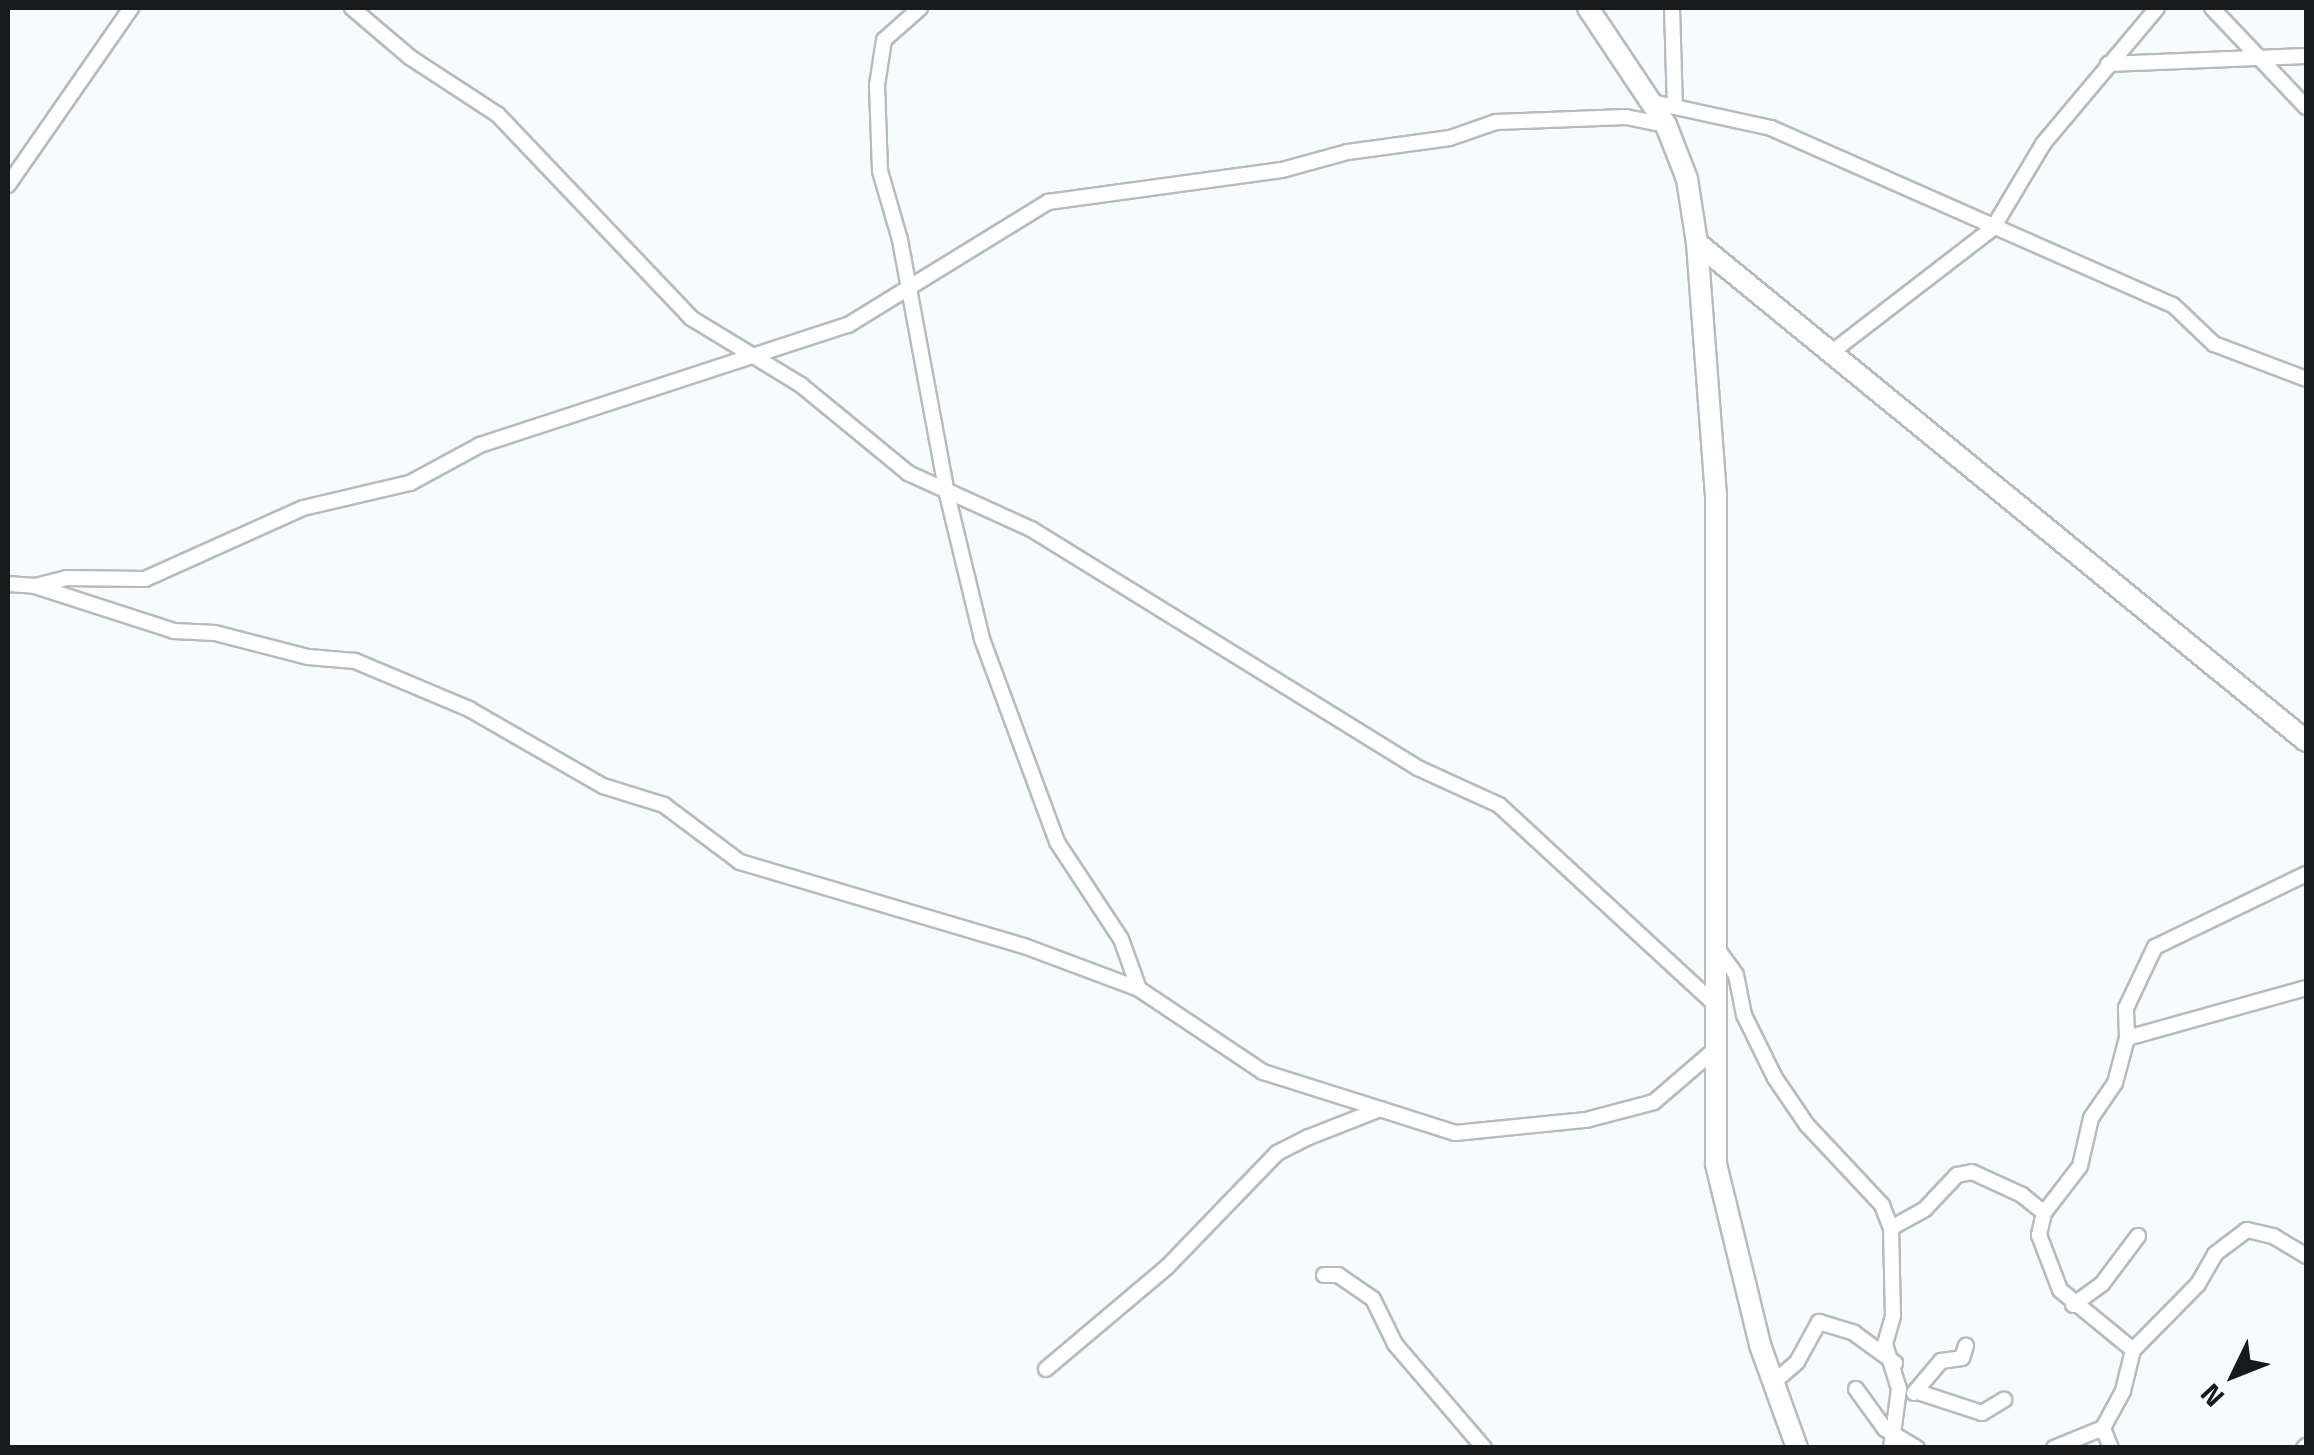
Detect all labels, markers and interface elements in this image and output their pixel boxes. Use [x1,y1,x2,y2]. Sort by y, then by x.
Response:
north arrow [2184,1325,2284,1425]
text: N [2189,1374,2234,1418]

